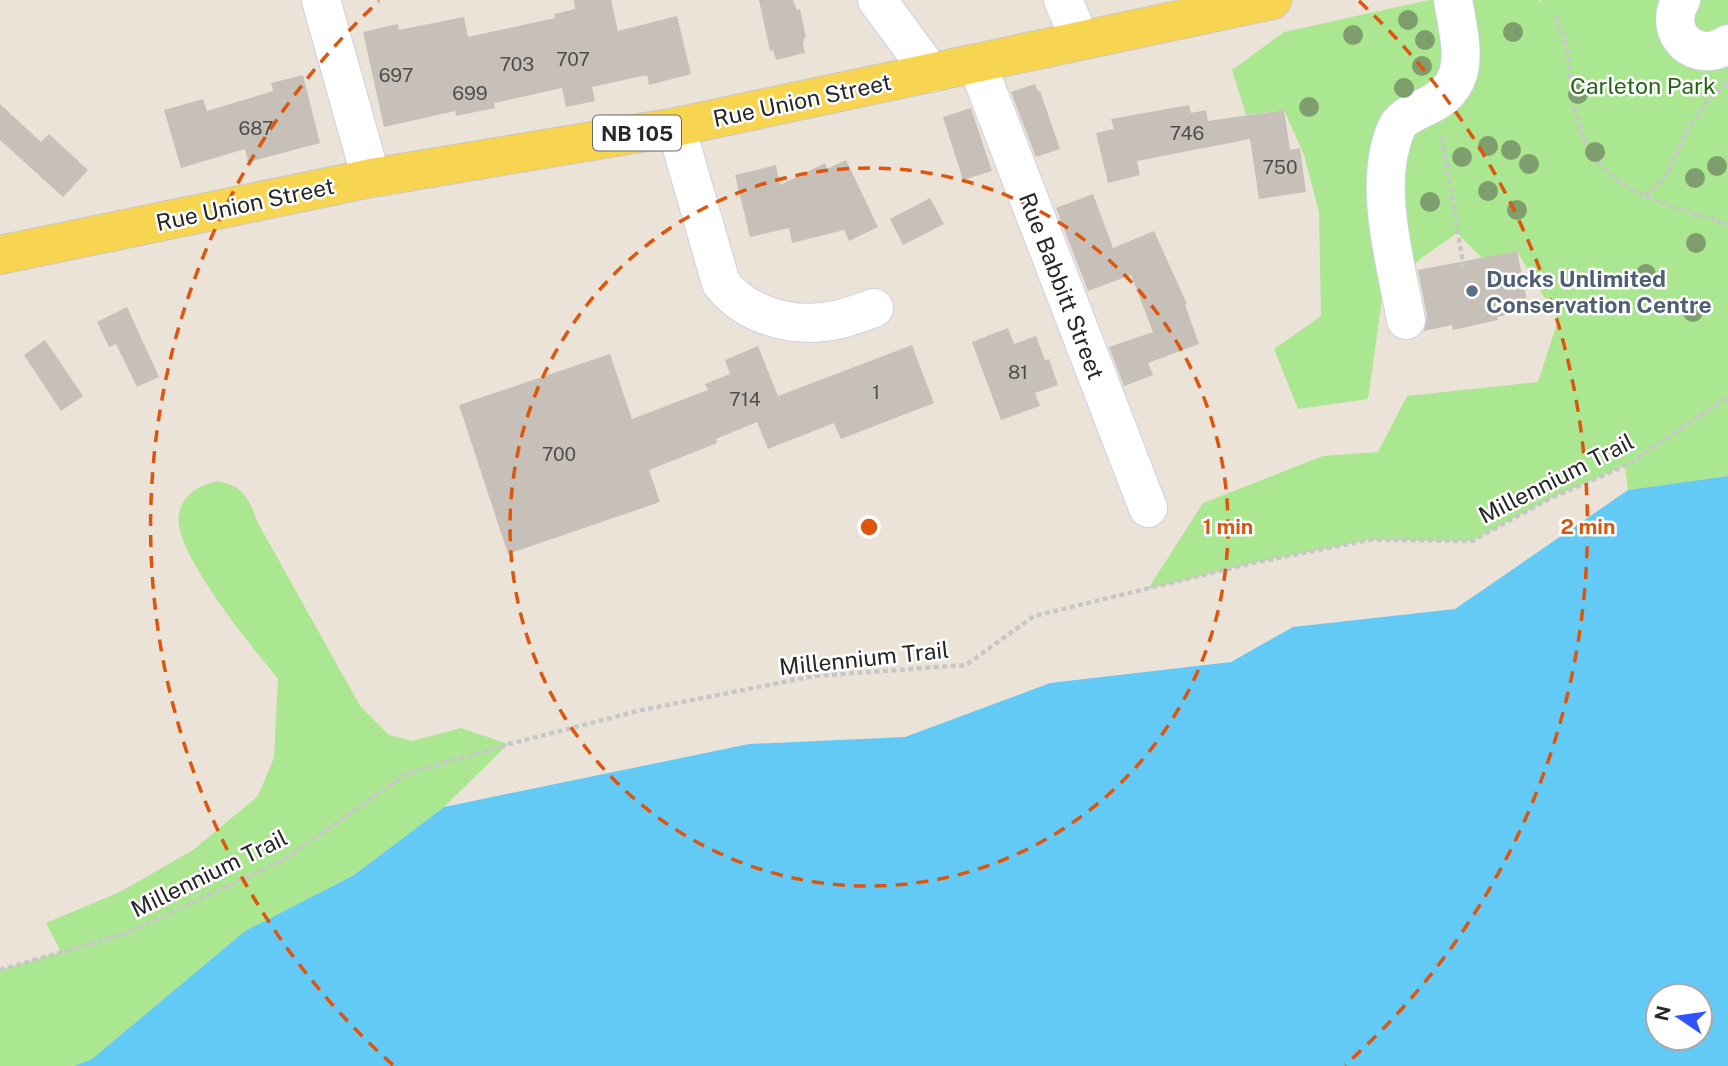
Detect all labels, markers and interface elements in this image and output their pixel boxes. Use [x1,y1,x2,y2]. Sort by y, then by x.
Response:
house number: 707 [556,48,590,70]
house number: 703 [500,53,534,75]
house number: 697 [379,64,413,86]
street label: Rue Union Street [711,68,893,132]
park label: Carleton Park [1570,72,1716,99]
house number: 699 [452,82,488,104]
road number: NB 105 [593,116,681,150]
house number: 687 [238,117,274,139]
house number: 746 [1170,122,1204,144]
house number: 750 [1262,156,1298,178]
street label: Rue Union Street [154,172,336,236]
street label: Rue Babbitt Street [1014,189,1110,383]
place label: Ducks Unlimited Conservation Centre [1486,265,1712,318]
marker: Ducks Unlimited Conservation Centre [1464,283,1480,299]
house number: 81 [1008,361,1028,383]
house number: 1 [872,381,880,403]
house number: 714 [729,388,761,410]
street label: Millennium Trail [1474,427,1638,529]
house number: 700 [542,443,576,465]
text: 1 min [1203,514,1253,539]
text: 2 min [1560,514,1616,539]
centre of rings [857,515,881,539]
street label: Millennium Trail [778,636,950,680]
street label: Millennium Trail [126,823,292,923]
north arrow [1644,982,1714,1052]
text: N [1650,1003,1675,1023]

